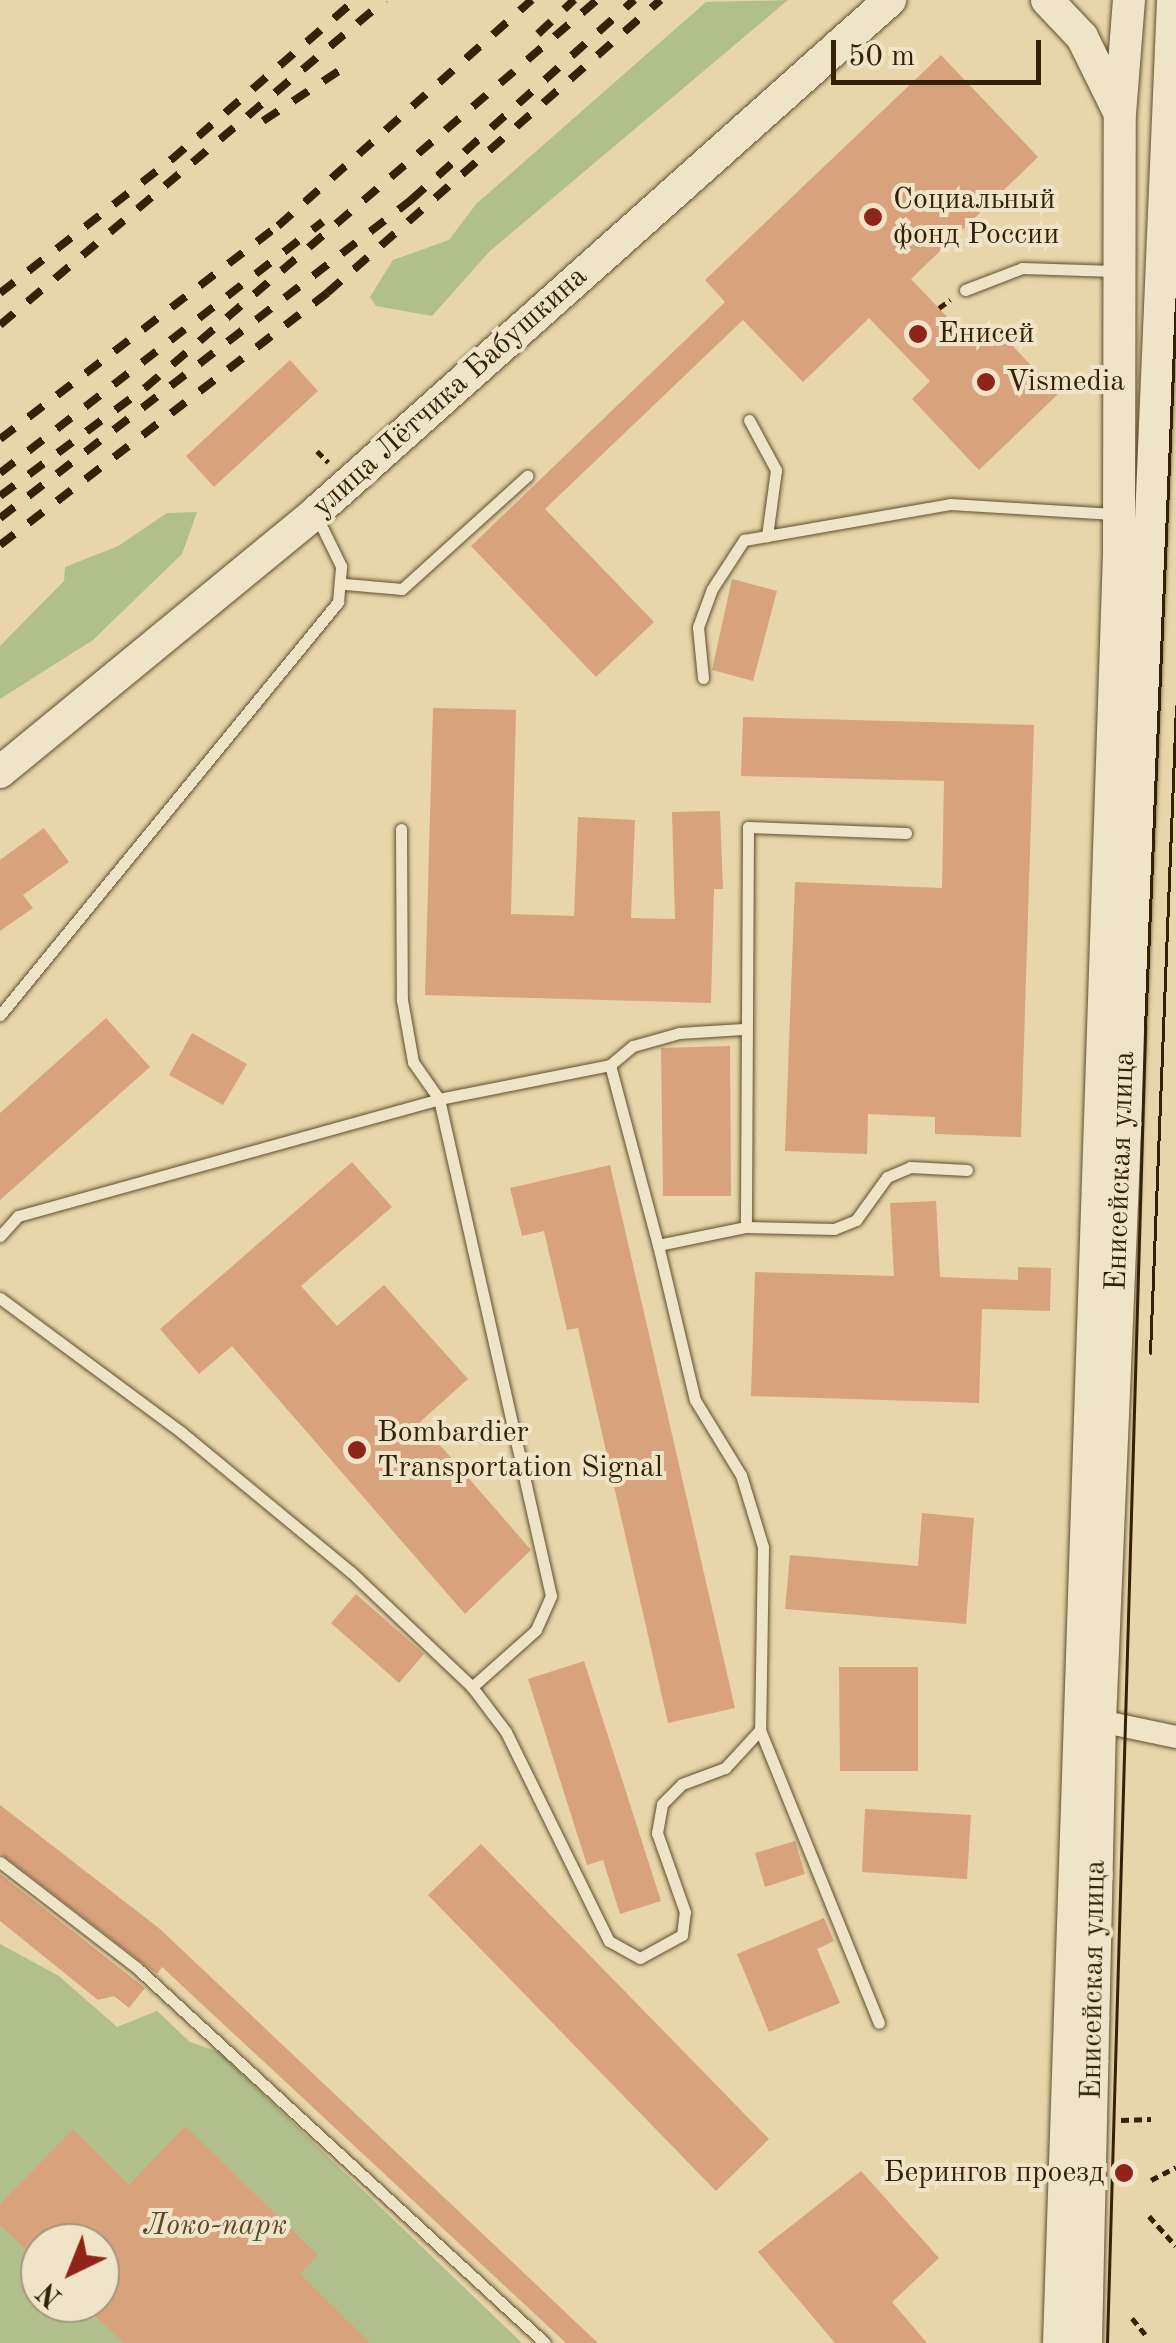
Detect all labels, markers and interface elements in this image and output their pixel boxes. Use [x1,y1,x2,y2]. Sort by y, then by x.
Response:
scale bar [836,20,1046,82]
text: 50 m [848,42,915,72]
place label: Социальный фонд России [893,182,1059,252]
marker: Социальный фонд России [862,206,884,228]
street label: улица Лётчика Бабушкина [305,259,595,525]
place label: Енисей [938,316,1034,352]
marker: Енисей [907,323,929,345]
place label: Vismedia [1006,364,1125,400]
marker: Vismedia [975,371,997,393]
street label: Енисейская улица [1099,1050,1143,1292]
place label: Bombardier Transportation Signal [377,1415,663,1486]
marker: Bombardier Transportation Signal [346,1439,368,1461]
street label: Енисейская улица [1074,1860,1114,2100]
place label: Берингов проезд [883,2155,1104,2191]
marker: Берингов проезд [1113,2162,1135,2184]
park label: Локо-парк [143,2208,287,2244]
north arrow [20,2223,120,2323]
text: N [34,2276,68,2311]

